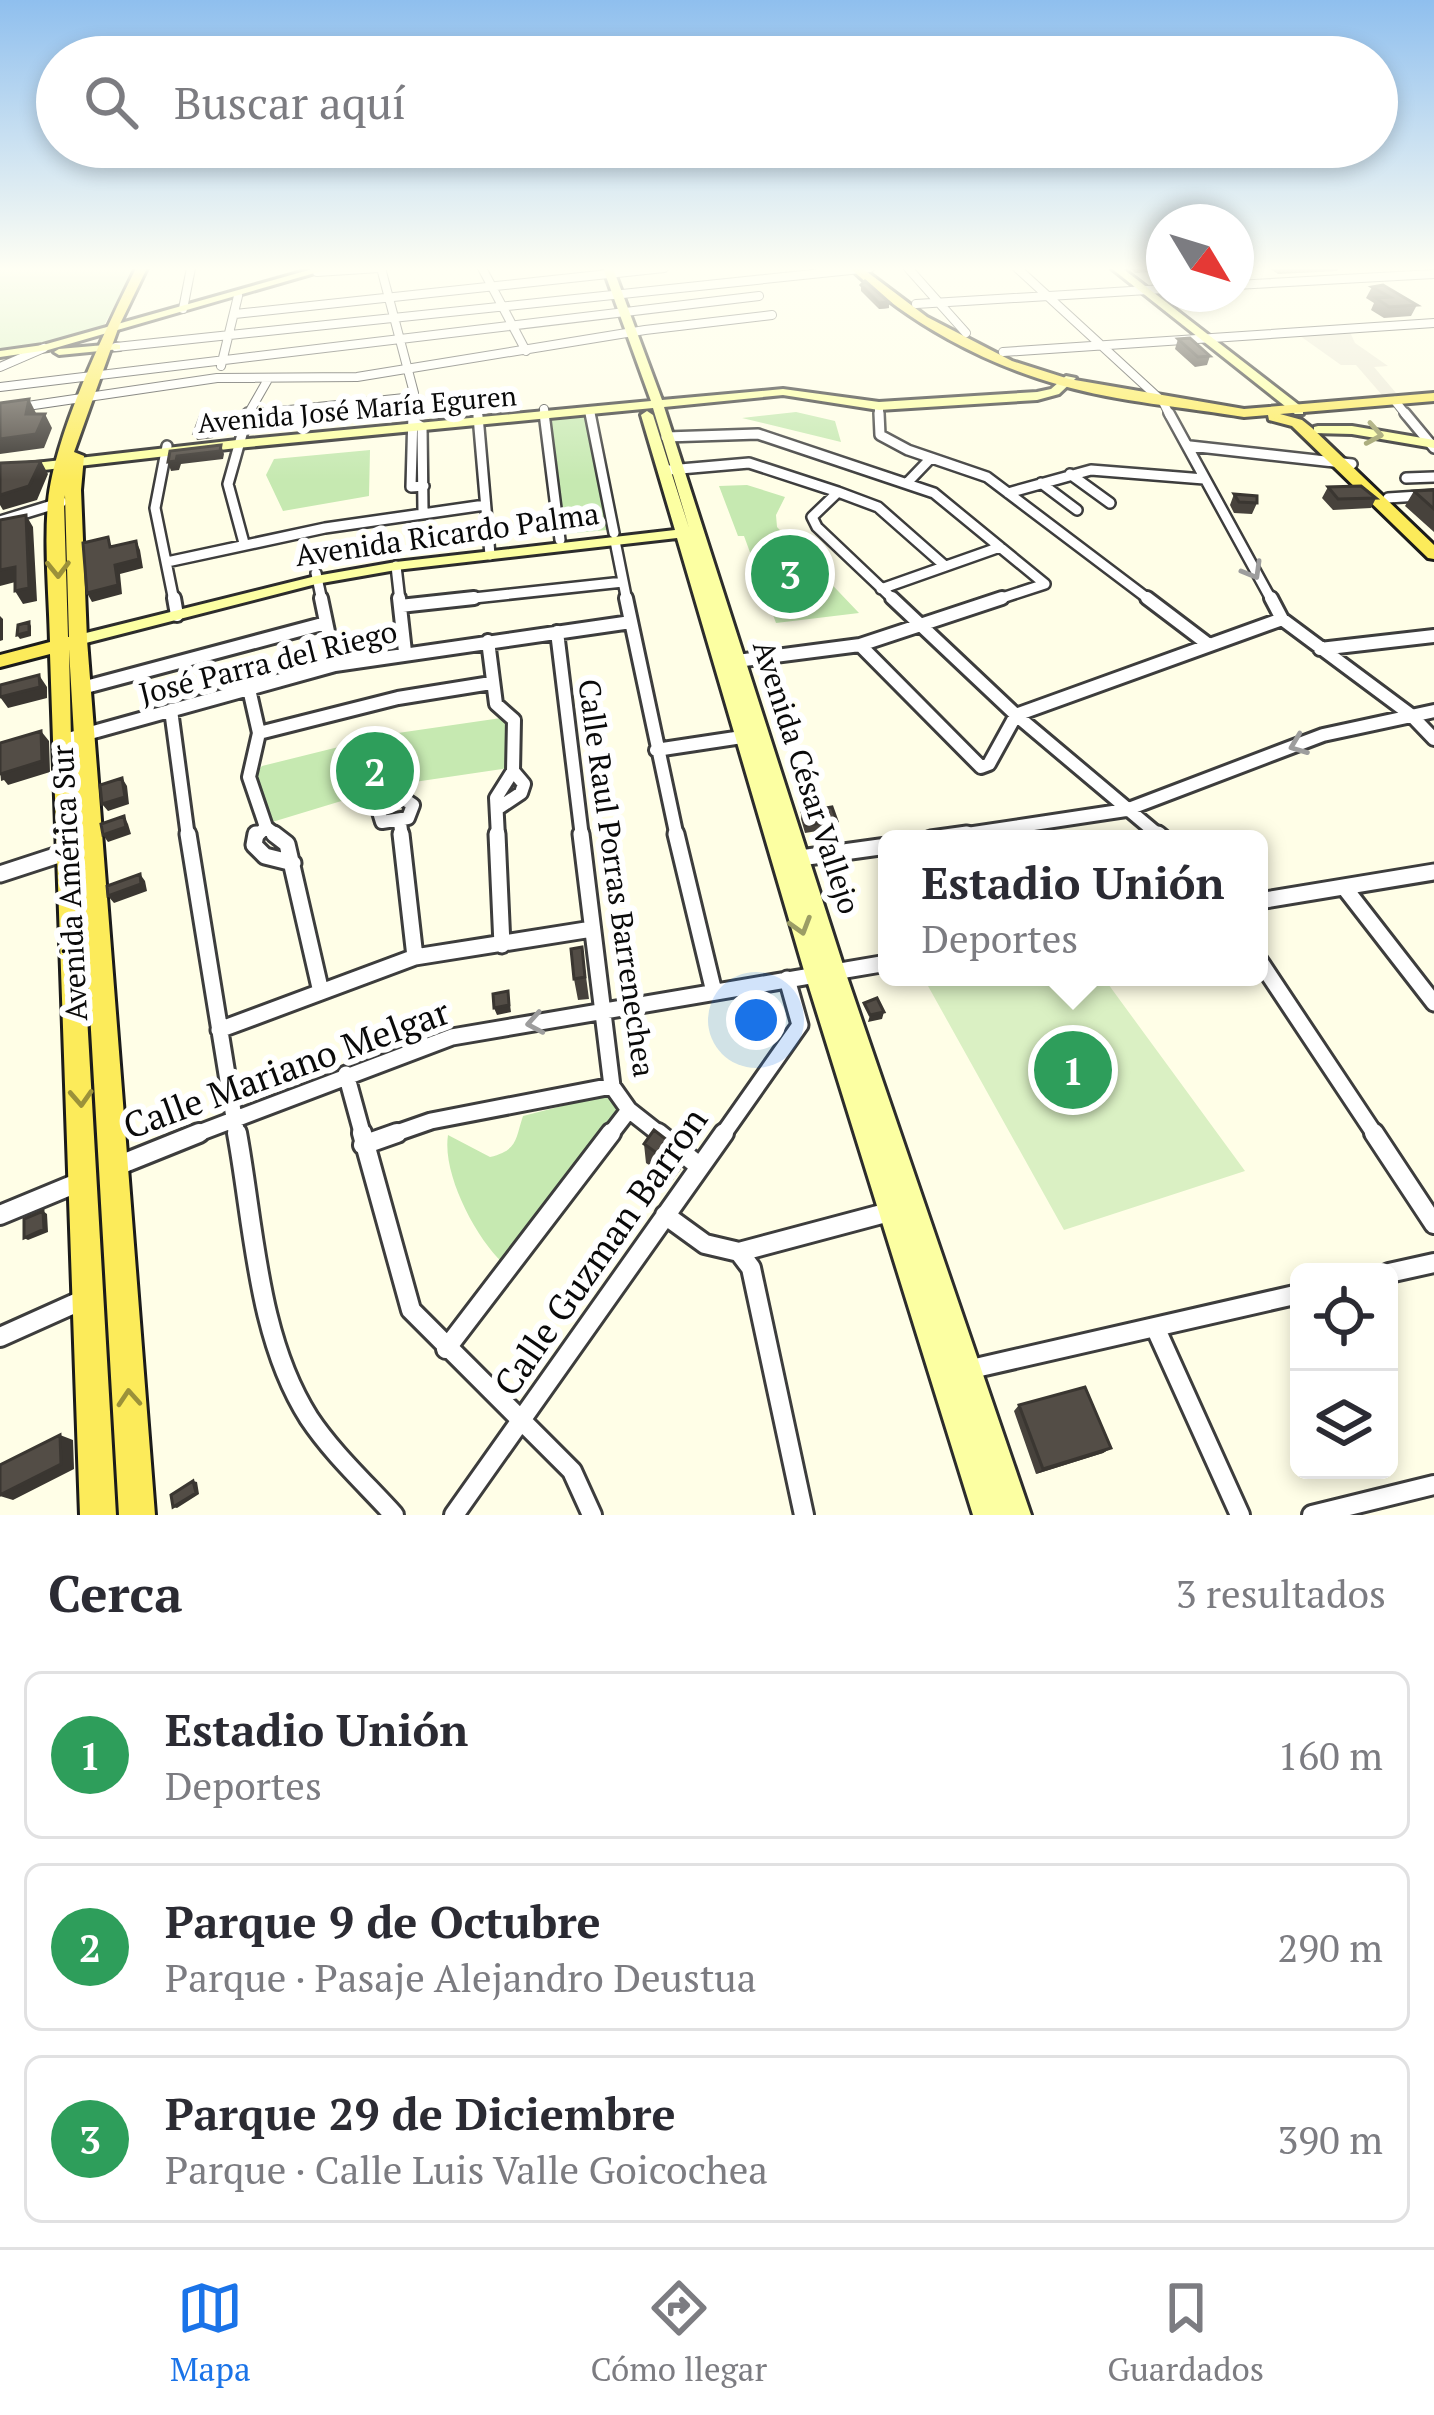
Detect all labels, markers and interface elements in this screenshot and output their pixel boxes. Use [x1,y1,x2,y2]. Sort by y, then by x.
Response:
search box [36,36,1398,168]
icon: search [78,69,144,135]
text: Buscar aquí [174,72,406,132]
north arrow [1146,204,1254,312]
street label: Avenida José María Eguren [196,377,518,441]
one-way arrow [1364,420,1384,445]
street label: Avenida Ricardo Palma [292,493,602,575]
pin: 3 [751,529,829,619]
one-way arrow [1239,558,1262,579]
one-way arrow [44,560,70,579]
street label: José Parra del Riego [135,611,401,713]
street label: Avenida César Vallejo [744,635,870,919]
street label: Calle Raul Porras Barrenechea [569,677,665,1079]
pin: 2 [336,726,414,816]
one-way arrow [1289,730,1310,755]
street label: Avenida América Sur [42,743,96,1022]
popup [878,830,1268,986]
text: Estadio Unión [921,852,1225,912]
text: Deportes [921,912,1078,964]
one-way arrow [786,915,811,936]
street label: Calle Mariano Melgar [117,987,455,1149]
your location [726,990,786,1050]
one-way arrow [525,1009,545,1035]
pin: 1 [1034,1025,1112,1115]
one-way arrow [68,1089,94,1108]
street label: Calle Guzman Barron [483,1098,717,1404]
map controls [1290,1263,1398,1479]
button: locate [1290,1263,1398,1371]
button: layers [1290,1371,1398,1479]
one-way arrow [117,1388,143,1407]
text: Cerca [48,1559,183,1627]
text: 3 resultados [1176,1567,1386,1619]
text: Estadio Unión [165,1699,468,1759]
text: 1 [79,1729,101,1781]
text: 160 m [1278,1729,1383,1781]
text: Deportes [165,1759,322,1811]
text: Parque 9 de Octubre [165,1891,601,1951]
text: 2 [79,1921,101,1973]
text: 290 m [1278,1921,1383,1973]
text: Parque · Pasaje Alejandro Deustua [165,1951,756,2003]
text: Parque 29 de Diciembre [165,2083,676,2143]
text: 3 [79,2113,101,2165]
text: 390 m [1278,2113,1383,2165]
text: Parque · Calle Luis Valle Goicochea [165,2143,768,2195]
tab: Mapa [170,2275,251,2390]
tab: Cómo llegar [591,2275,767,2390]
tab: Guardados [1107,2275,1264,2390]

